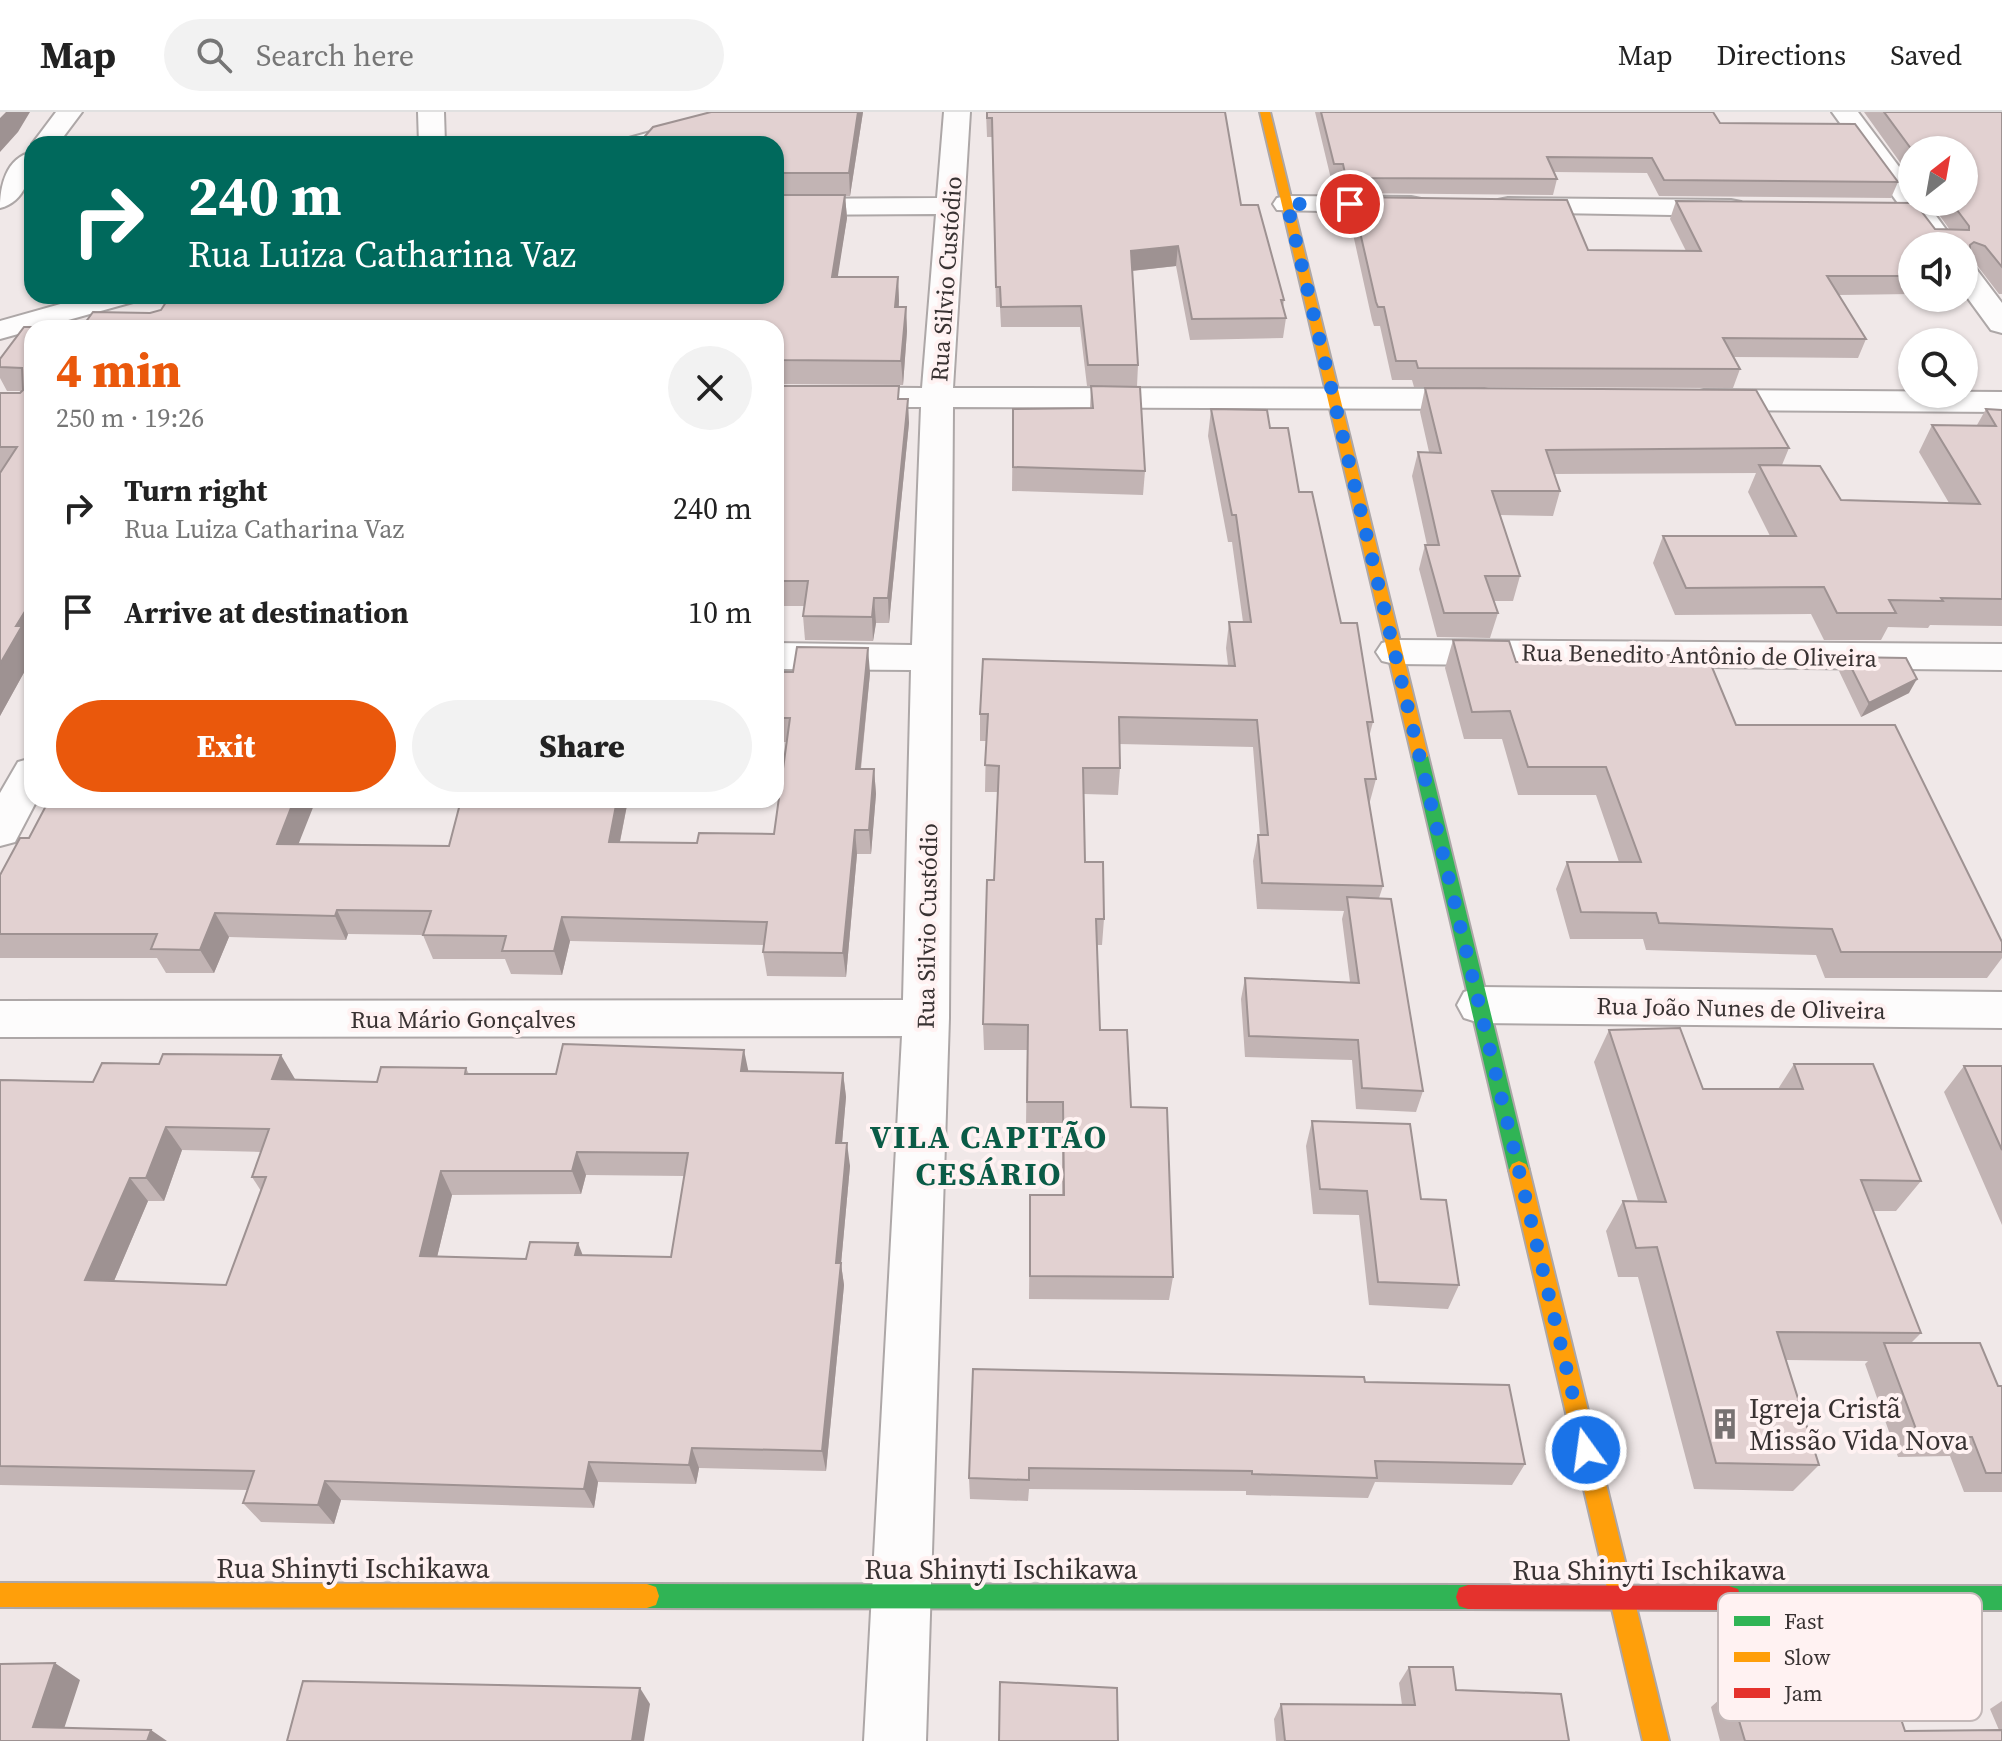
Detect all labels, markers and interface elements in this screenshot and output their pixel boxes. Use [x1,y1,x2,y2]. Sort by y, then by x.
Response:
search box [164,19,724,91]
text: Map [40,29,116,81]
icon: search [192,33,236,77]
text: Search here [256,35,414,76]
text: Map [1618,36,1673,74]
text: Directions [1717,36,1846,74]
text: Saved [1890,36,1962,74]
north arrow [1898,136,1978,216]
map controls [1898,136,1978,408]
text: 240 m [188,157,342,234]
icon: right [56,168,160,272]
pin [1316,170,1384,238]
street label: Rua Silvio Custódio [922,175,970,383]
icon: arrive [1328,182,1372,226]
text: Rua Luiza Catharina Vaz [188,230,576,279]
button: sound [1898,232,1978,312]
button: search [1898,328,1978,408]
text: 4 min [56,337,181,403]
button: close [668,346,752,430]
text: 250 m · 19:26 [56,400,204,436]
text: Turn right [124,470,267,511]
icon: right [56,486,100,530]
text: 240 m [673,488,752,529]
text: Rua Luiza Catharina Vaz [124,511,404,547]
icon: arrive [56,590,100,634]
text: Arrive at destination [124,592,409,633]
text: 10 m [688,592,752,633]
street label: Rua Benedito Antônio de Oliveira [1521,635,1878,675]
button: Exit [56,700,396,792]
button: Share [412,700,752,792]
street label: Rua Silvio Custódio [909,823,945,1029]
street label: Rua João Nunes de Oliveira [1596,989,1887,1027]
street label: Rua Mário Gonçalves [350,1003,576,1036]
district label: VILA CAPITÃO CESÁRIO [870,1115,1108,1196]
place label: Igreja Cristã Missão Vida Nova [1749,1389,1969,1459]
building icon: Igreja Cristã Missão Vida Nova [1708,1407,1742,1441]
position arrow [1544,1408,1628,1492]
street label: Rua Shinyti Ischikawa [216,1549,491,1587]
street label: Rua Shinyti Ischikawa [864,1550,1139,1588]
street label: Rua Shinyti Ischikawa [1512,1551,1787,1589]
legend [1718,1593,1982,1721]
text: Fast [1784,1606,1825,1636]
text: Slow [1784,1642,1831,1672]
text: Jam [1783,1678,1823,1708]

